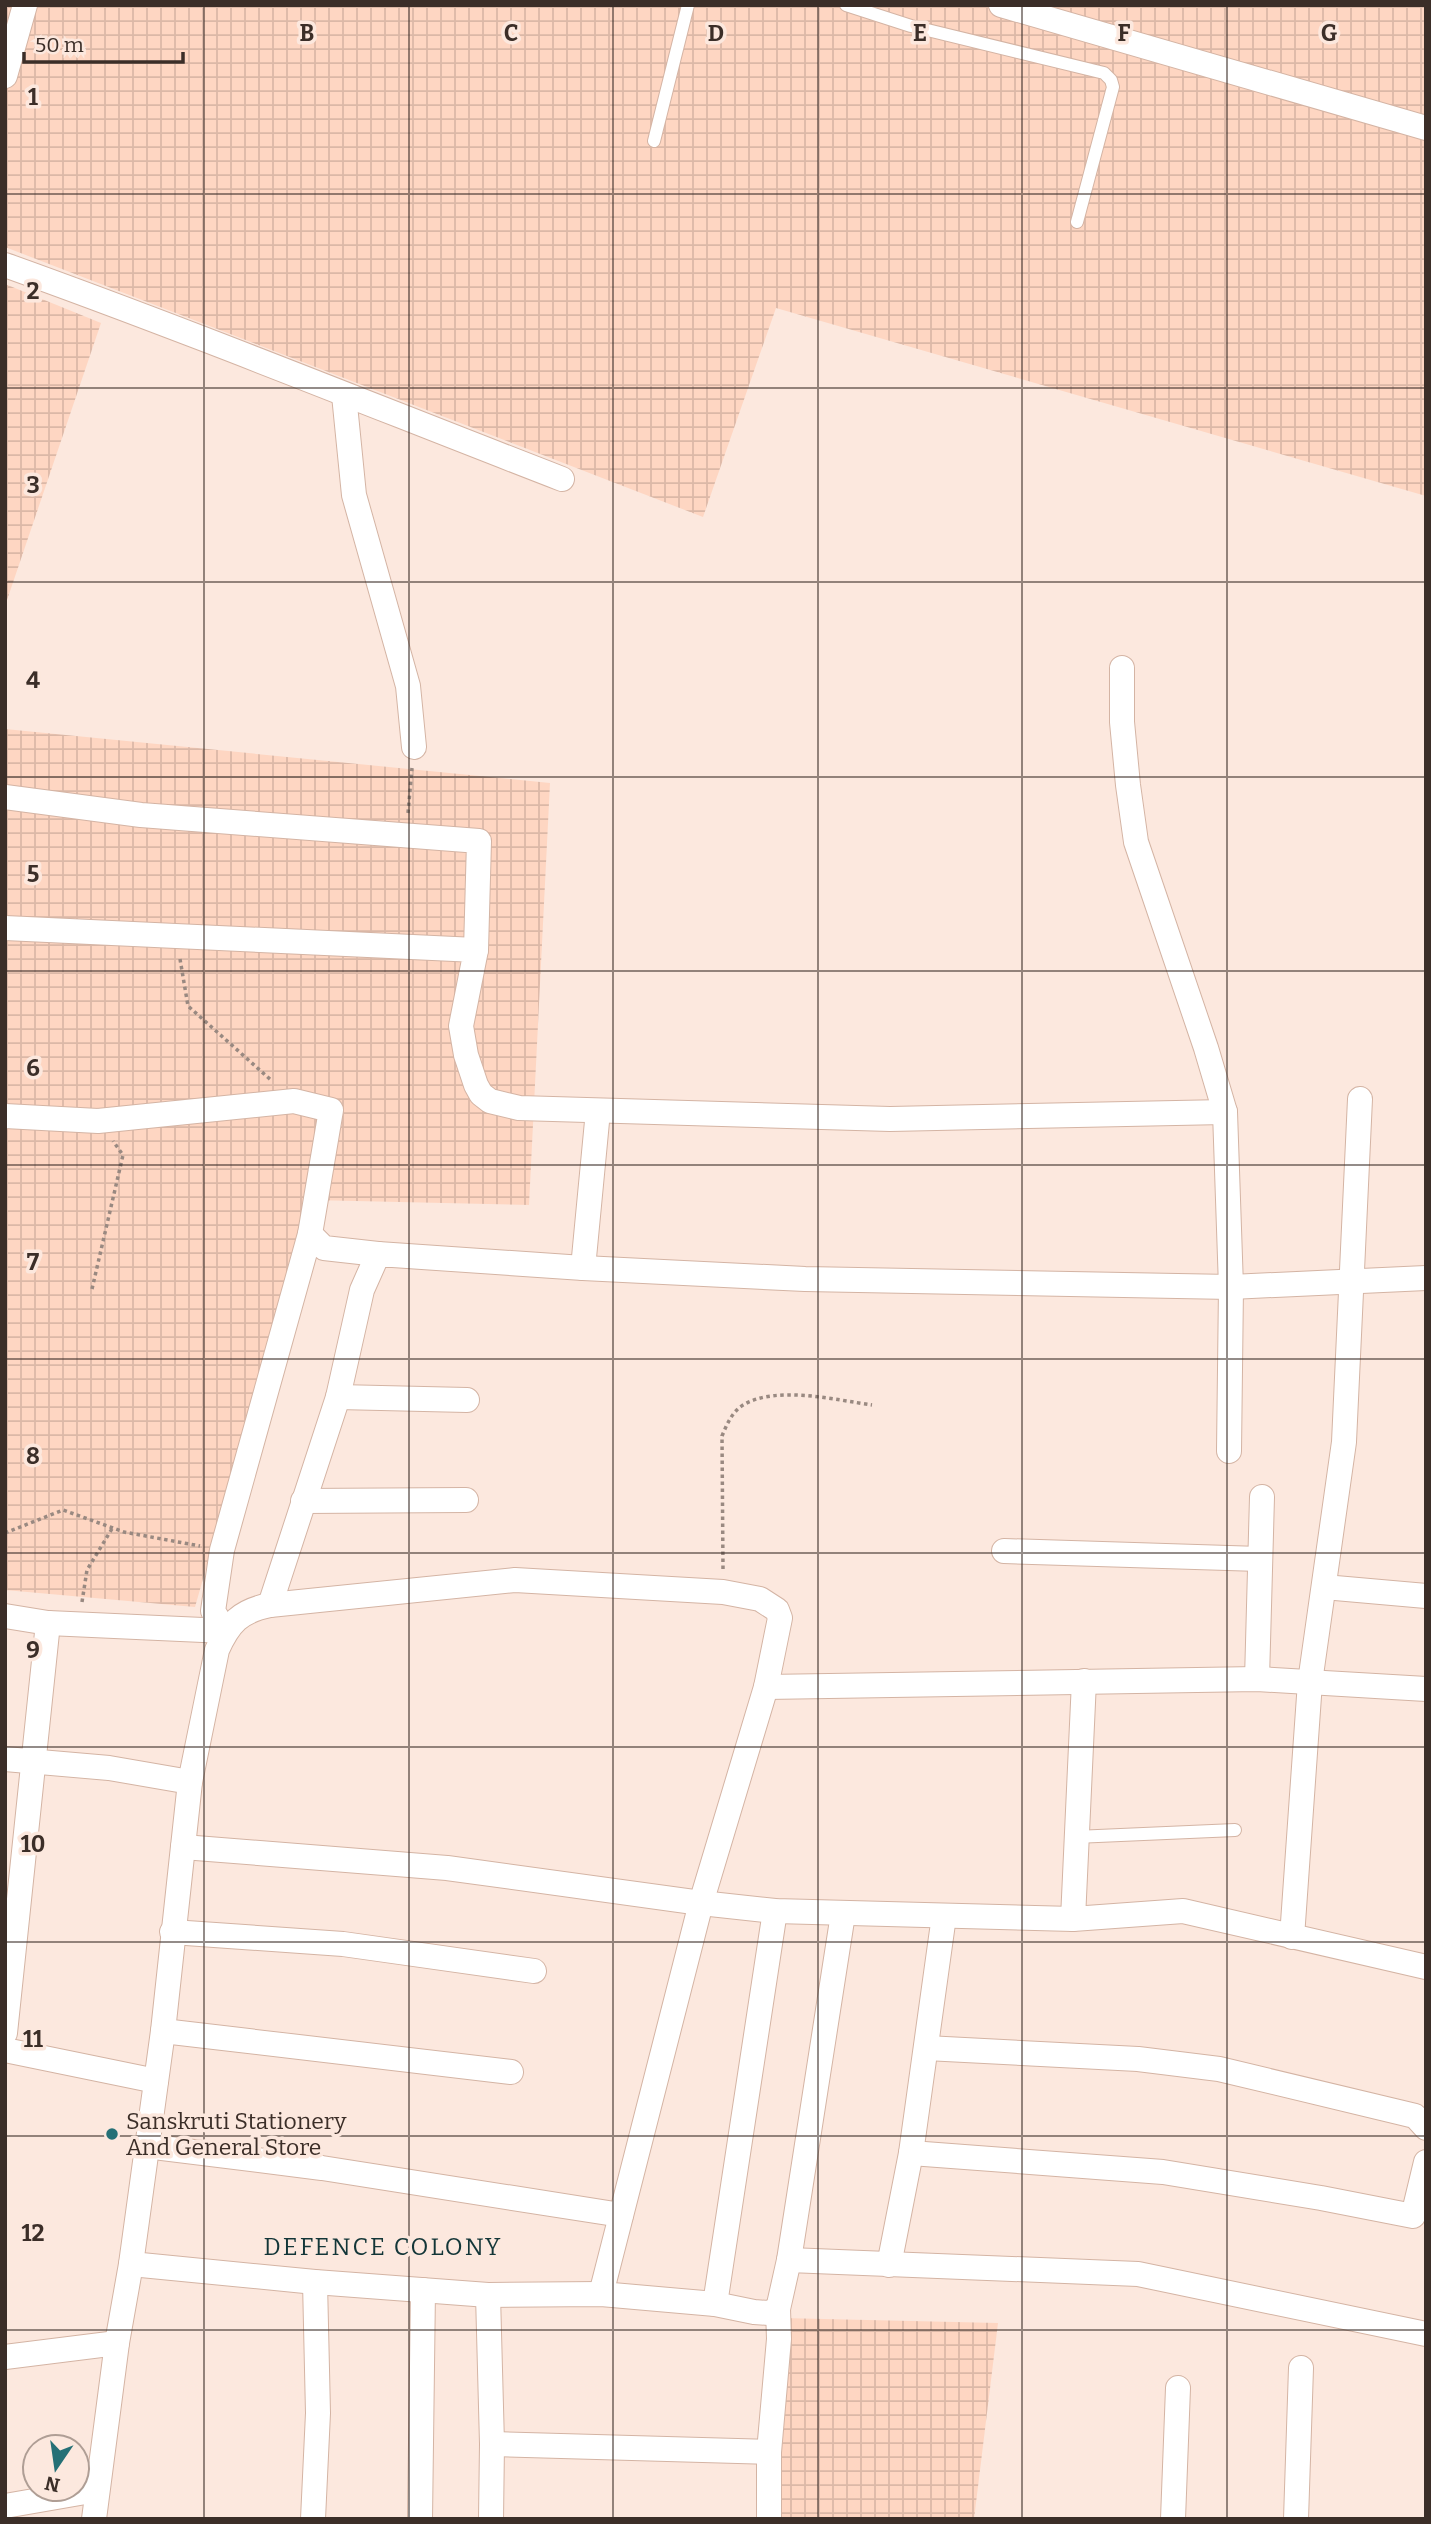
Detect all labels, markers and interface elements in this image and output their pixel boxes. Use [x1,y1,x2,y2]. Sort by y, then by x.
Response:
text: B [300,19,314,47]
text: C [504,19,518,47]
text: D [708,19,724,47]
text: E [913,19,927,47]
text: F [1118,19,1131,47]
text: G [1321,19,1338,47]
scale bar [24,21,184,65]
text: 50 m [35,32,84,58]
text: 1 [28,83,38,111]
text: 2 [27,277,40,305]
text: 3 [26,471,40,499]
text: 4 [26,666,40,694]
text: 5 [27,860,39,888]
text: 6 [26,1054,40,1082]
text: 7 [27,1248,40,1276]
text: 8 [26,1442,40,1470]
text: 9 [26,1636,40,1664]
text: 10 [21,1830,45,1858]
text: 11 [23,2025,43,2053]
place label: Sanskruti Stationery And General Store [126,2107,347,2161]
marker: Sanskruti Stationery And General Store [104,2126,120,2142]
text: 12 [22,2219,44,2247]
district label: DEFENCE COLONY [264,2233,503,2261]
north arrow [21,2433,91,2503]
text: N [42,2471,62,2497]

